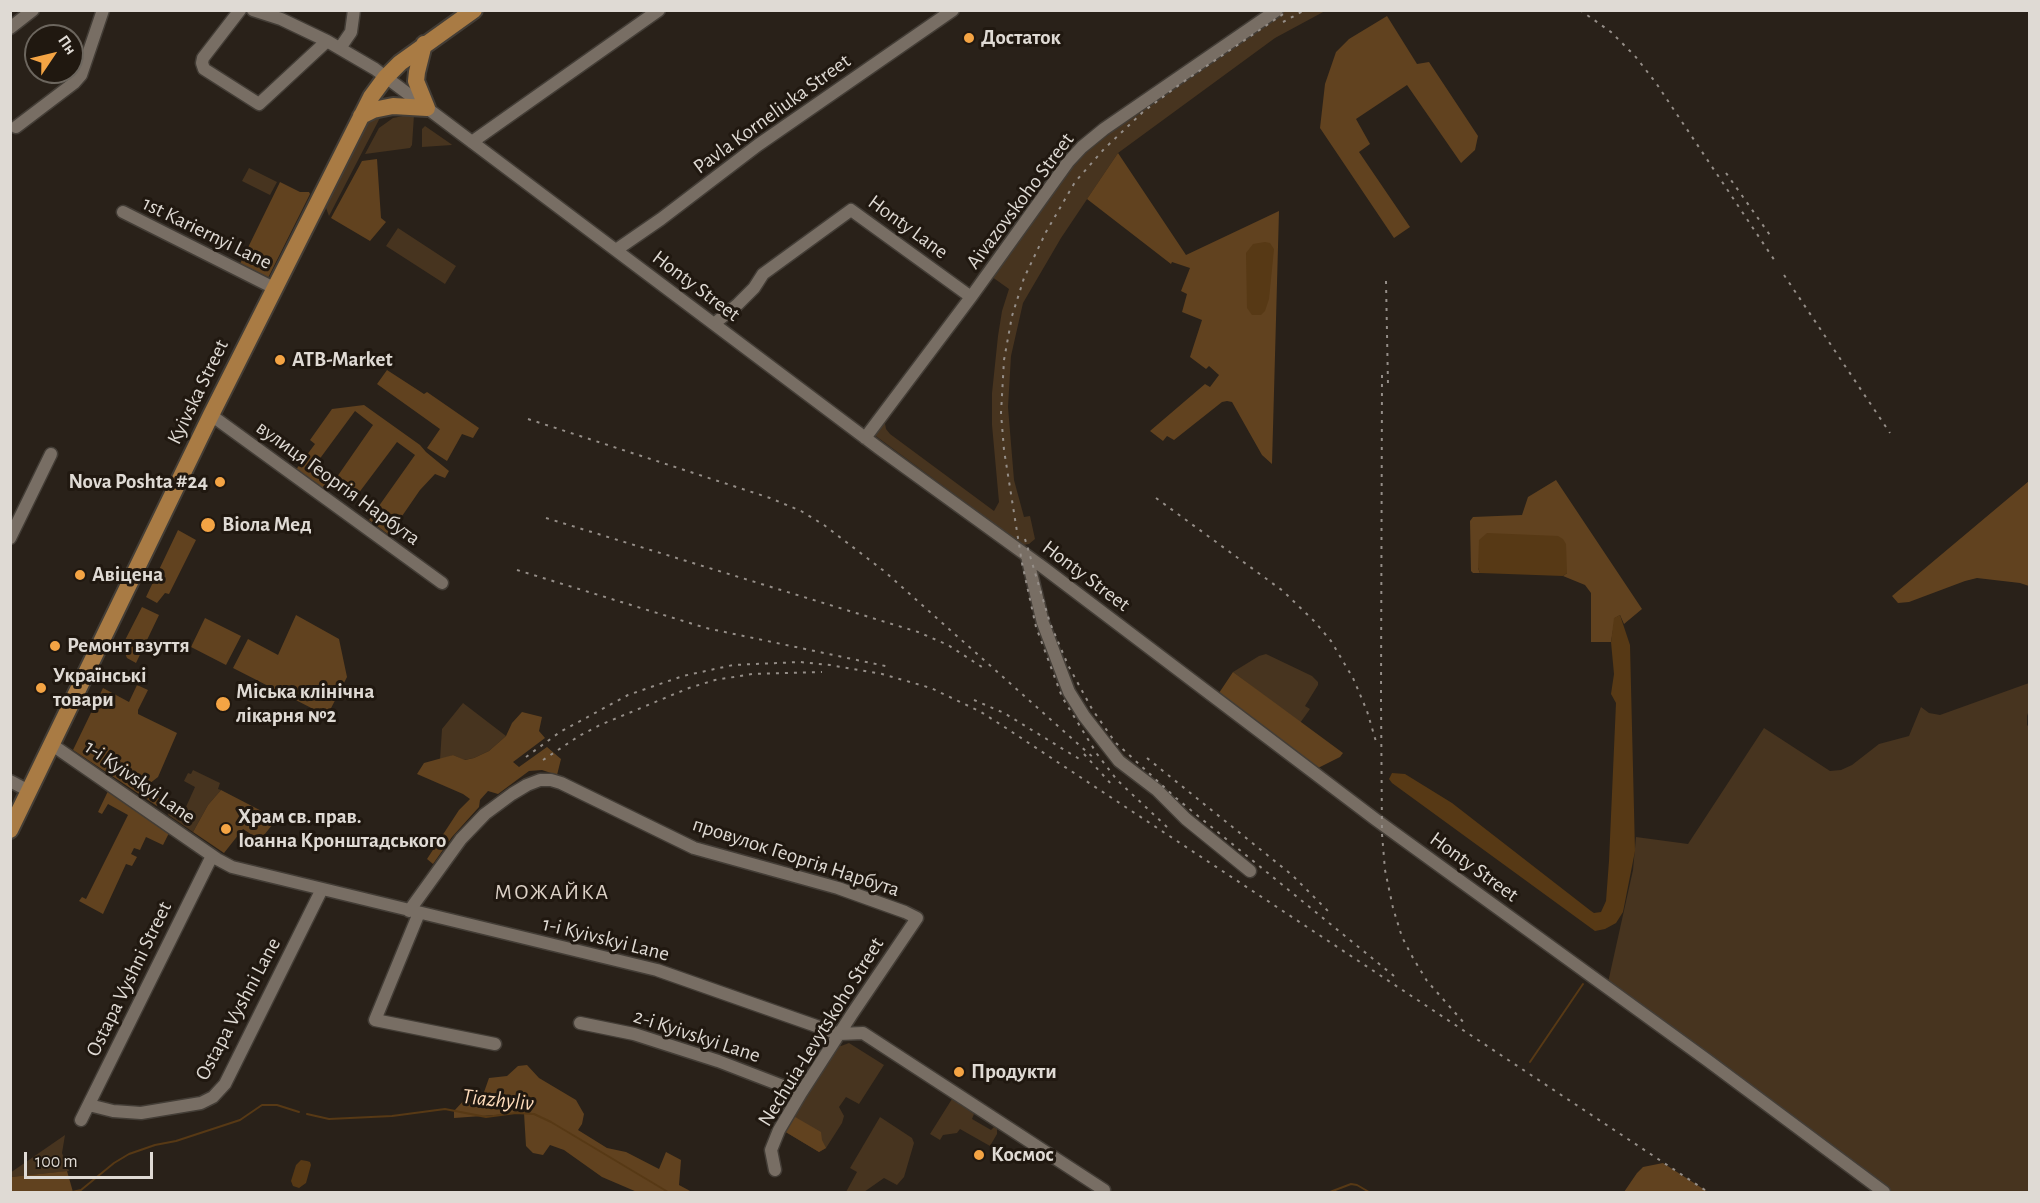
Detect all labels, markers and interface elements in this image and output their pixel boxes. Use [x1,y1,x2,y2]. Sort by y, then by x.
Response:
north arrow [24,24,84,84]
place label: Достаток [981,25,1061,51]
marker: Достаток [962,31,976,45]
text: Пн [55,32,79,57]
street label: Pavla Korneliuka Street [688,49,856,179]
street label: Aivazovskoho Street [961,128,1079,274]
street label: Honty Lane [863,190,953,264]
street label: 1st Kariernyi Lane [138,191,276,275]
street label: Honty Street [647,245,745,327]
street label: Kyivska Street [162,336,234,448]
place label: ATB-Market [292,347,393,373]
marker: ATB-Market [273,353,287,367]
street label: вулиця Георгія Нарбута [251,415,425,551]
place label: Nova Poshta #24 [68,469,208,495]
marker: Nova Poshta #24 [213,475,227,489]
place label: Віола Мед [222,512,312,538]
marker: Віола Мед [199,516,217,534]
street label: Honty Street [1037,535,1135,617]
place label: Авіцена [92,562,163,588]
marker: Авіцена [73,568,87,582]
place label: Ремонт взуття [67,633,190,659]
marker: Ремонт взуття [48,639,62,653]
place label: Українські товари [53,663,146,713]
place label: Міська клінічна лікарня №2 [236,679,374,729]
marker: Українські товари [34,681,48,695]
marker: Міська клінічна лікарня №2 [214,695,232,713]
street label: 1-i Kyivskyi Lane [80,734,200,830]
place label: Храм св. прав. Іоанна Кронштадського [238,804,446,854]
street label: провулок Георгія Нарбута [689,812,903,902]
marker: Храм св. прав. Іоанна Кронштадського [219,822,233,836]
street label: Honty Street [1425,826,1523,908]
district label: МОЖАЙКА [494,879,610,905]
street label: Ostapa Vyshni Street [81,898,177,1060]
street label: 1-i Kyivskyi Lane [540,911,672,967]
street label: Ostapa Vyshni Lane [190,933,286,1085]
street label: Nechuia-Levytskoho Street [753,933,889,1131]
street label: 2-i Kyivskyi Lane [630,1004,764,1068]
place label: Продукти [971,1059,1057,1085]
marker: Продукти [952,1065,966,1079]
water label: Tiazhyliv [461,1083,535,1117]
scale bar [27,1140,156,1178]
place label: Космос [991,1142,1054,1168]
marker: Космос [972,1148,986,1162]
text: 100 m [35,1153,78,1171]

